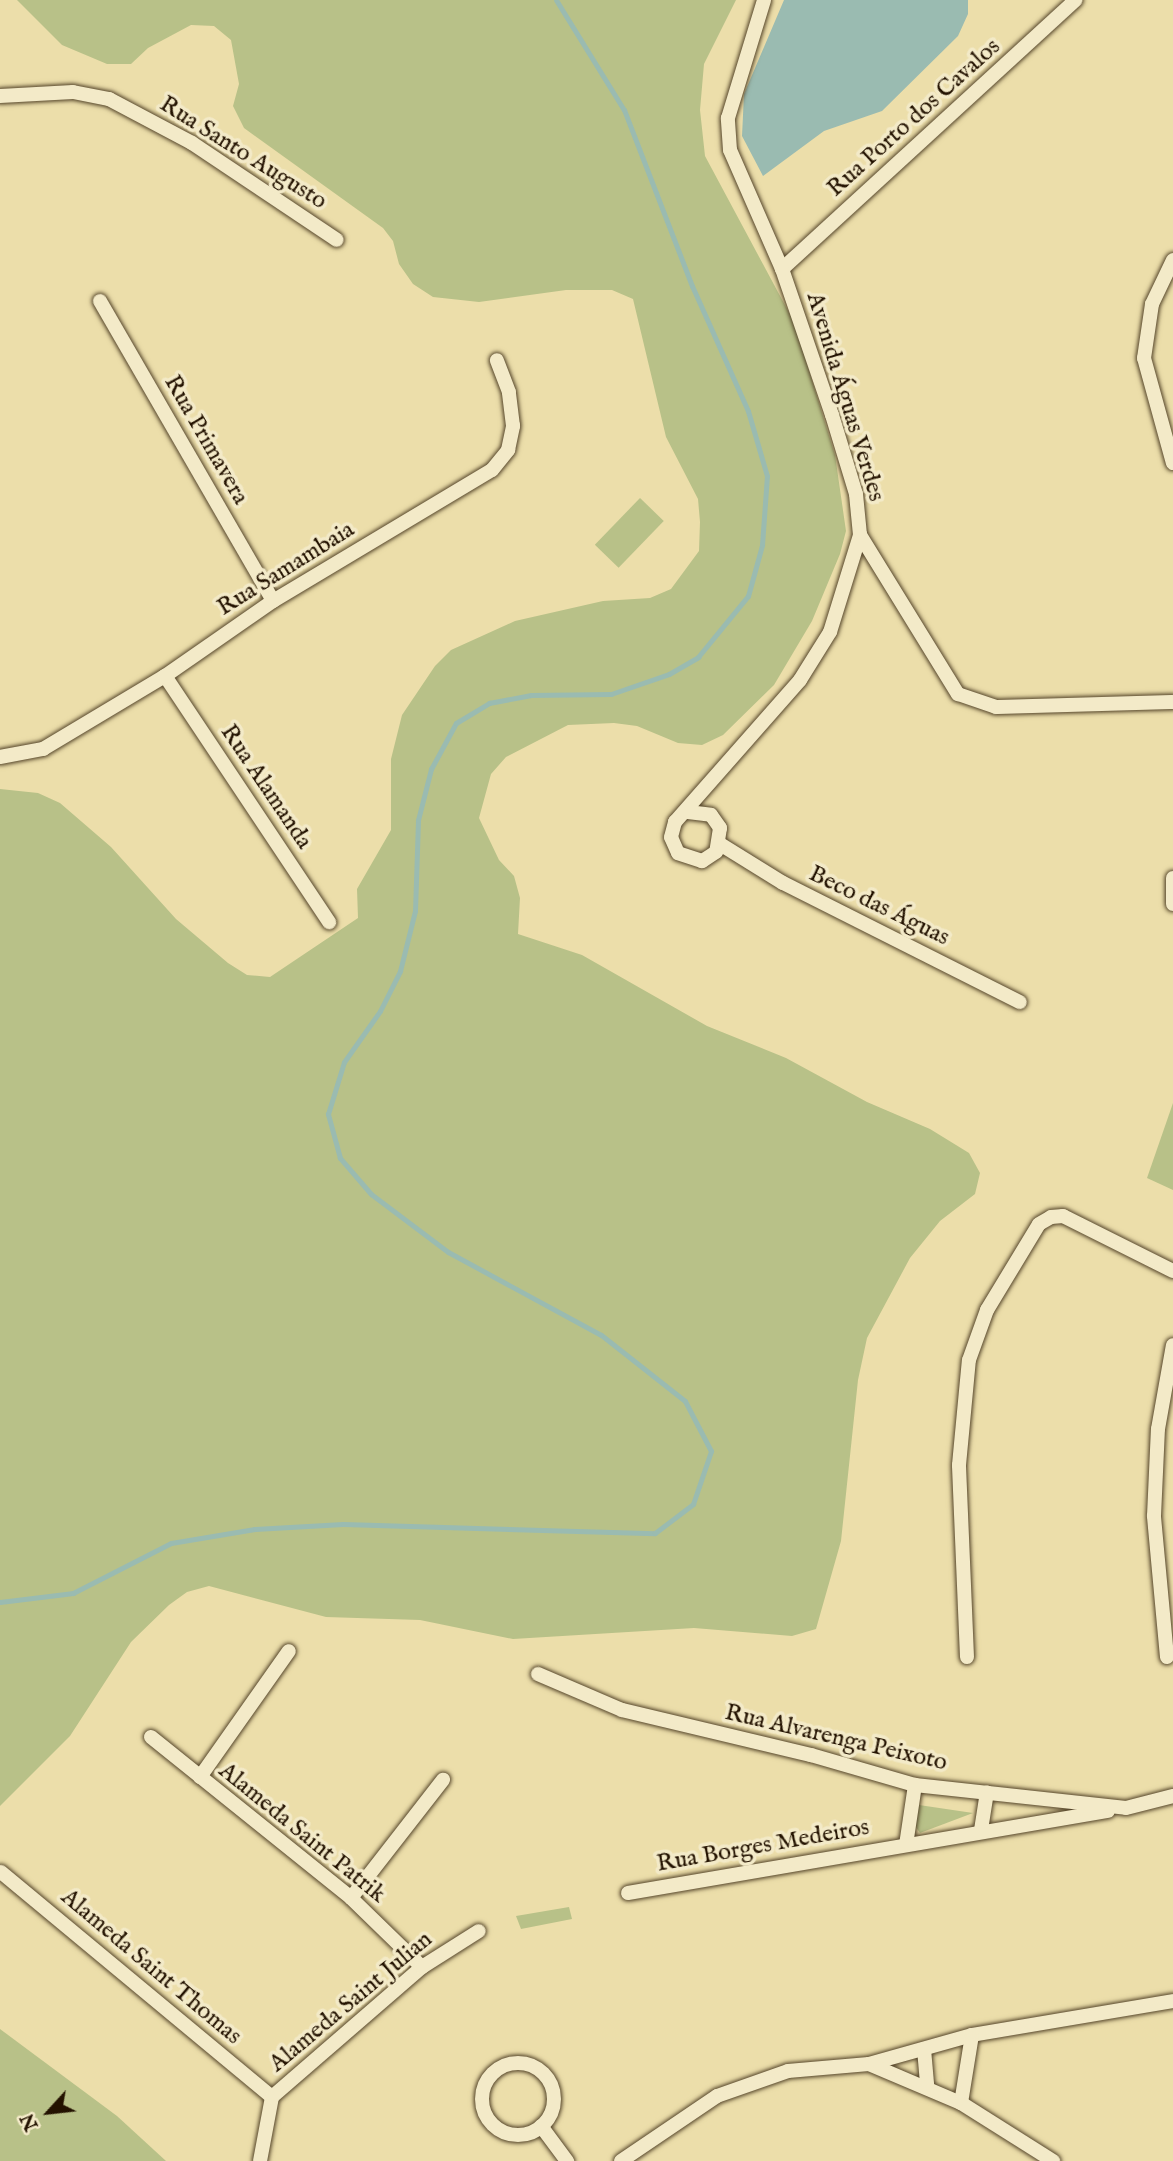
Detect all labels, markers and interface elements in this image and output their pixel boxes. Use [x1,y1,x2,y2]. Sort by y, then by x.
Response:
street label: Rua Porto dos Cavalos [821,33,1007,203]
street label: Rua Santo Augusto [154,90,332,216]
street label: Avenida Águas Verdes [800,289,890,505]
street label: Rua Primavera [157,370,255,510]
street label: Rua Samambaia [212,515,360,623]
street label: Rua Alamanda [214,719,318,855]
street label: Beco das Águas [804,860,954,952]
street label: Rua Alvarenga Peixoto [722,1698,950,1778]
street label: Alameda Saint Patrik [213,1757,391,1909]
street label: Rua Borges Medeiros [655,1813,871,1879]
street label: Alameda Saint Thomas [55,1883,247,2051]
street label: Alameda Saint Julian [264,1925,438,2079]
north arrow [14,2077,84,2147]
text: N [16,2109,45,2134]

